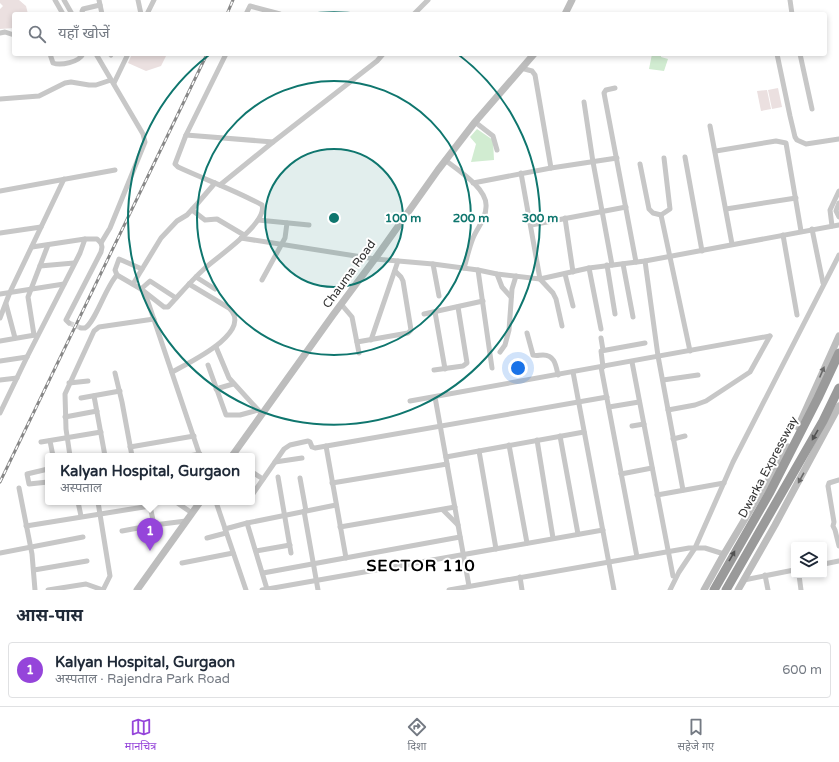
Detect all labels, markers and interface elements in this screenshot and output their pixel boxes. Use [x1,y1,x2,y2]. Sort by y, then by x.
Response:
search box [12,12,827,56]
icon: search [26,23,48,45]
text: यहाँ खोजें [58,24,110,42]
centre of rings [327,211,341,225]
text: 100 m [385,211,421,225]
text: 200 m [453,211,489,225]
text: 300 m [522,211,558,225]
street label: Chauma Road [320,237,378,311]
your location [508,358,528,378]
one-way arrow [819,366,826,378]
street label: Dwarka Expressway [735,413,801,520]
one-way arrow [811,430,819,440]
popup [45,453,255,505]
text: Kalyan Hospital, Gurgaon [60,462,240,480]
one-way arrow [797,472,804,484]
text: अस्पताल [60,480,102,496]
pin: 1 [137,518,163,551]
map controls [791,542,827,578]
button: layers [791,542,827,578]
one-way arrow [729,550,736,562]
district label: SECTOR 110 [366,556,476,576]
text: आस-पास [16,605,83,626]
text: Kalyan Hospital, Gurgaon [55,653,235,671]
text: 1 [26,662,34,678]
text: 600 m [782,662,822,678]
text: अस्पताल · Rajendra Park Road [55,671,230,687]
tab: मानचित्र [125,716,156,754]
tab: दिशा [406,716,428,754]
tab: सहेजे गए [678,716,714,754]

